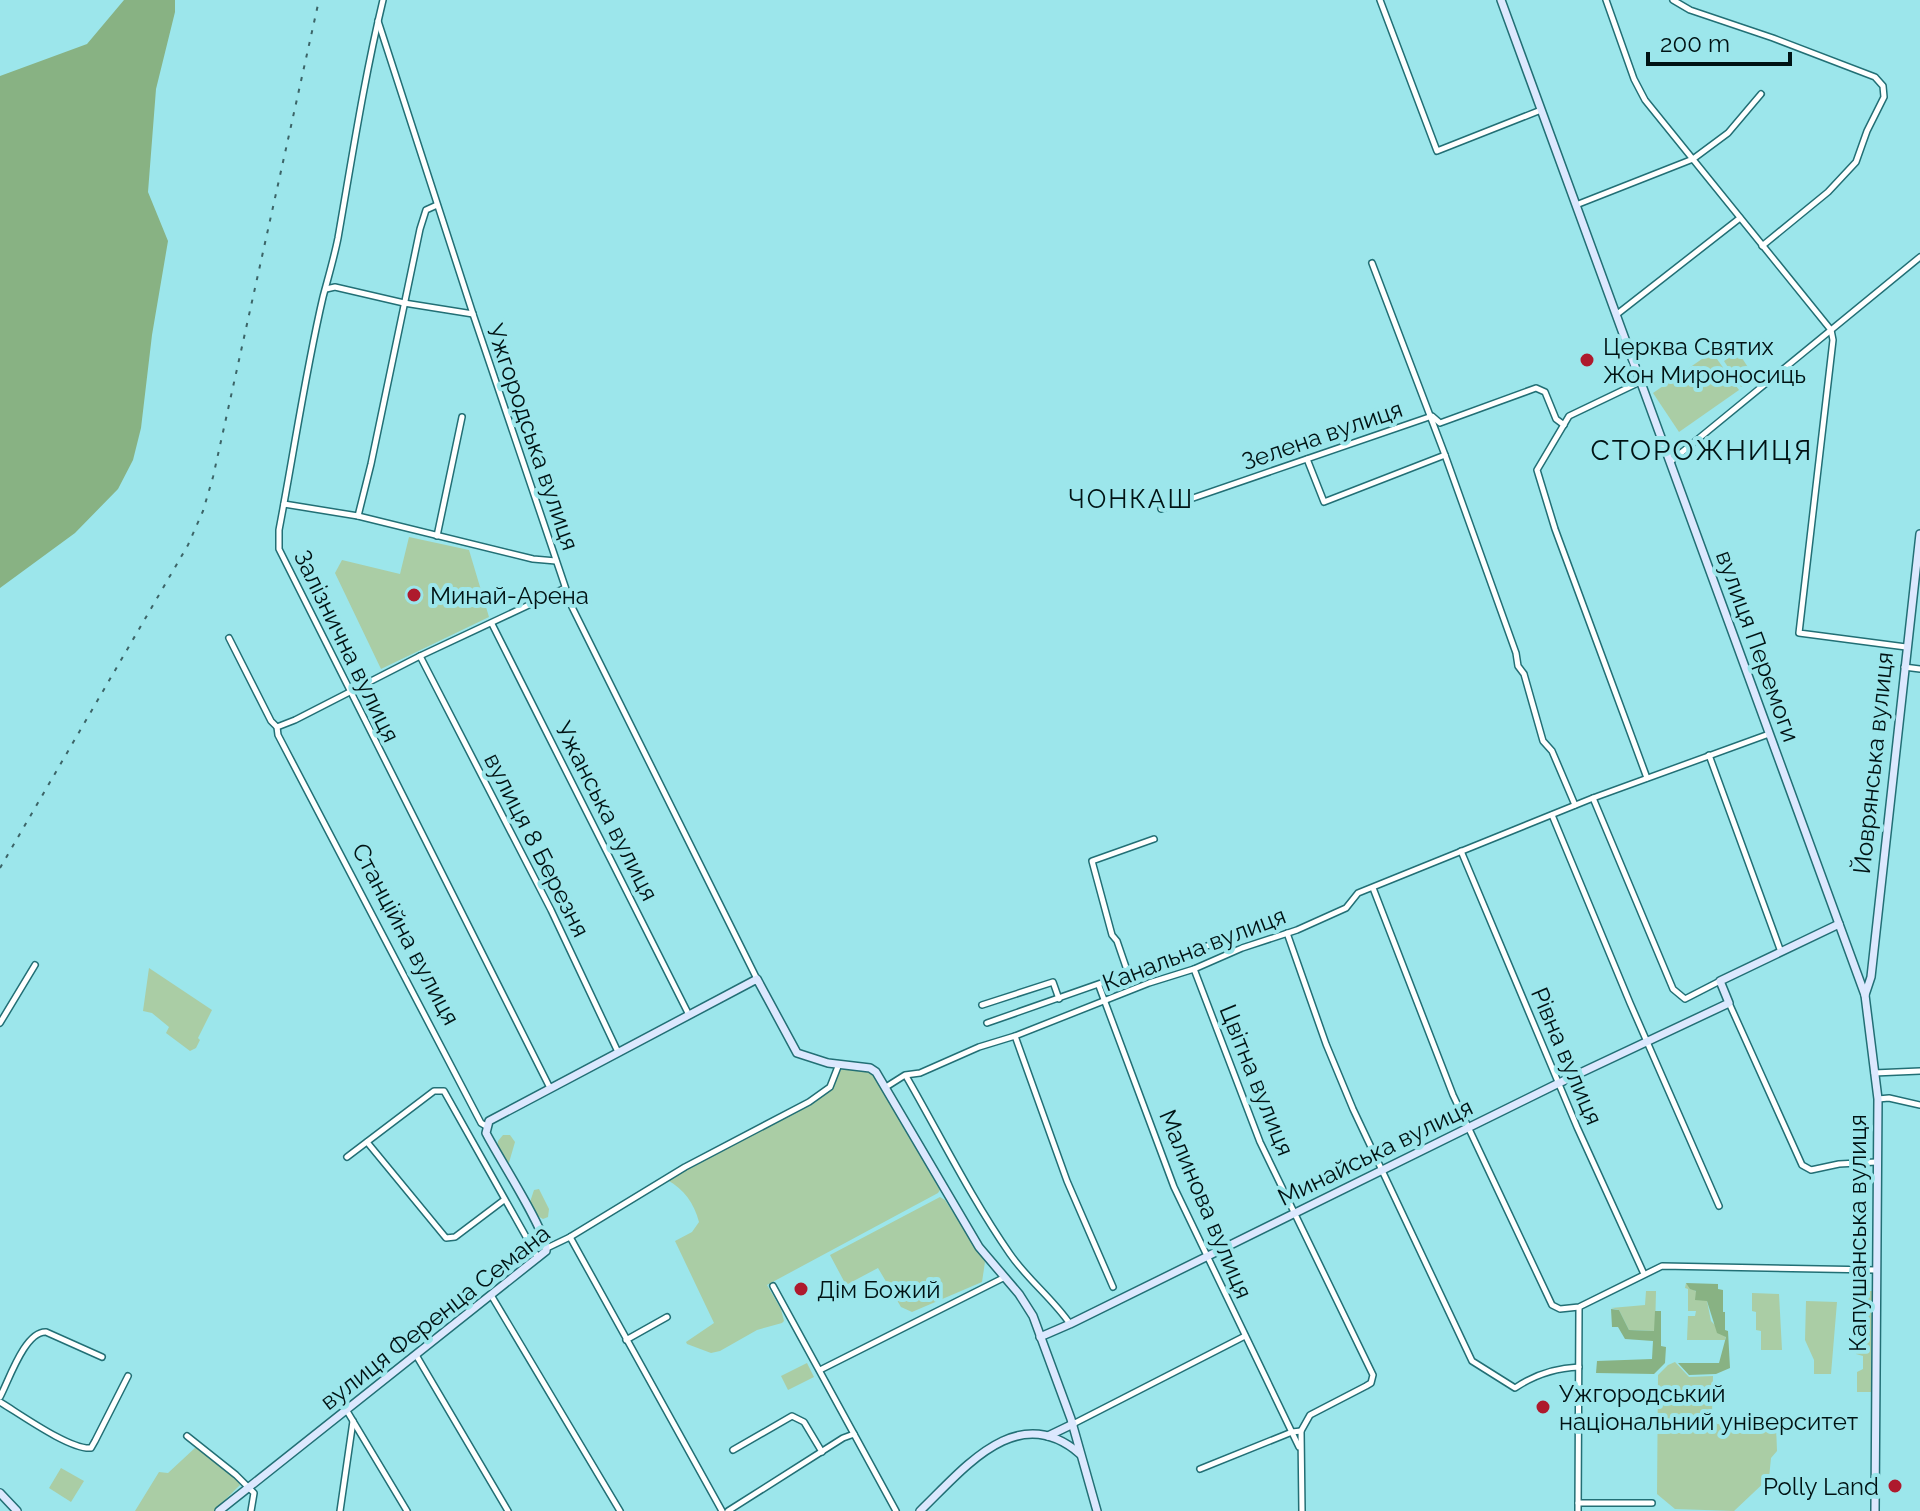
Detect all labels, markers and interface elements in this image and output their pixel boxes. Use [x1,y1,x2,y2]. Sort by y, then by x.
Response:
scale bar [1648,16,1790,66]
text: 200 m [1660,29,1730,58]
street label: Ужгородська вулиця [481,320,585,554]
place label: Церква Святих Жон Мироносиць [1603,332,1806,389]
marker: Церква Святих Жон Мироносиць [1578,351,1596,369]
street label: Зелена вулиця [1238,394,1406,476]
district label: СТОРОЖНИЦЯ [1591,434,1813,467]
district label: ЧОНКАШ [1068,484,1194,514]
street label: Залізнична вулиця [288,545,406,747]
street label: вулиця Перемоги [1710,546,1806,746]
place label: Минай-Арена [430,581,589,610]
marker: Минай-Арена [405,586,423,604]
street label: Йоврянська вулиця [1847,650,1899,876]
street label: Ужанська вулиця [549,716,665,906]
street label: вулиця 8 Березня [478,748,596,942]
street label: Станційна вулиця [346,838,466,1030]
street label: Канальна вулиця [1098,901,1290,997]
street label: Рівна вулиця [1525,983,1609,1129]
street label: Цвітна вулиця [1214,1000,1300,1160]
street label: Минайська вулиця [1273,1092,1477,1212]
street label: Малинова вулиця [1153,1105,1259,1303]
street label: Капушанська вулиця [1843,1114,1872,1352]
street label: вулиця Ференца Семана [314,1218,556,1416]
place label: Дім Божий [817,1275,941,1304]
marker: Дім Божий [792,1280,810,1298]
place label: Ужгородський національний університет [1559,1379,1859,1436]
marker: Ужгородський національний університет [1534,1398,1552,1416]
place label: Polly Land [1763,1472,1879,1501]
marker: Polly Land [1886,1477,1904,1495]

